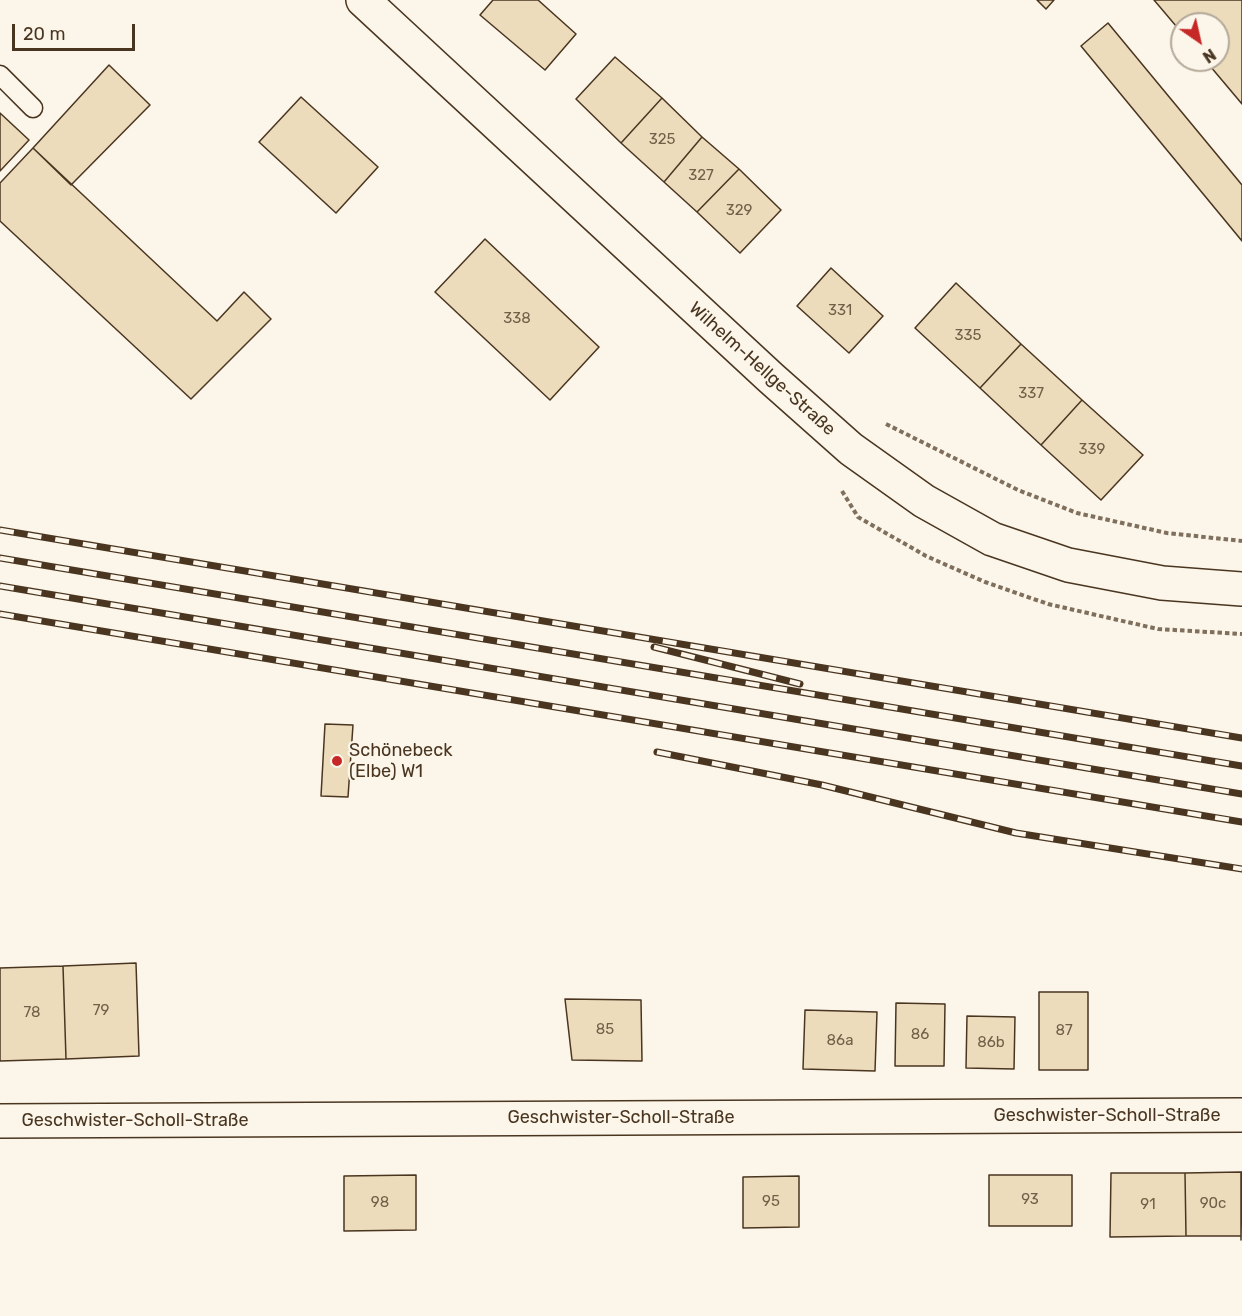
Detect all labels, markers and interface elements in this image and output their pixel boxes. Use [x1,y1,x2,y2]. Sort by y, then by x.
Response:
scale bar [15,12,138,50]
north arrow [1170,12,1230,72]
text: 20 m [23,23,65,45]
text: N [1199,45,1219,67]
house number: 325 [649,131,675,149]
house number: 327 [688,167,714,185]
house number: 329 [726,202,752,220]
street label: Wilhelm-Hellge-Straße [684,298,840,440]
house number: 331 [828,302,852,320]
house number: 338 [503,310,531,328]
house number: 335 [955,327,981,345]
house number: 337 [1018,385,1044,403]
house number: 339 [1079,441,1105,459]
place label: Schönebeck (Elbe) W1 [349,740,452,783]
marker: Schönebeck (Elbe) W1 [330,754,344,768]
house number: 79 [93,1002,109,1020]
house number: 78 [23,1004,41,1022]
house number: 85 [596,1021,614,1039]
house number: 87 [1055,1022,1073,1040]
house number: 86 [911,1026,929,1044]
house number: 86a [827,1032,853,1050]
house number: 86b [977,1034,1005,1052]
street label: Geschwister-Scholl-Straße [993,1105,1221,1127]
street label: Geschwister-Scholl-Straße [507,1107,735,1129]
street label: Geschwister-Scholl-Straße [21,1110,249,1132]
house number: 93 [1021,1191,1039,1209]
house number: 95 [762,1193,780,1211]
house number: 98 [371,1194,389,1212]
house number: 90c [1200,1195,1226,1213]
house number: 91 [1140,1196,1156,1214]

